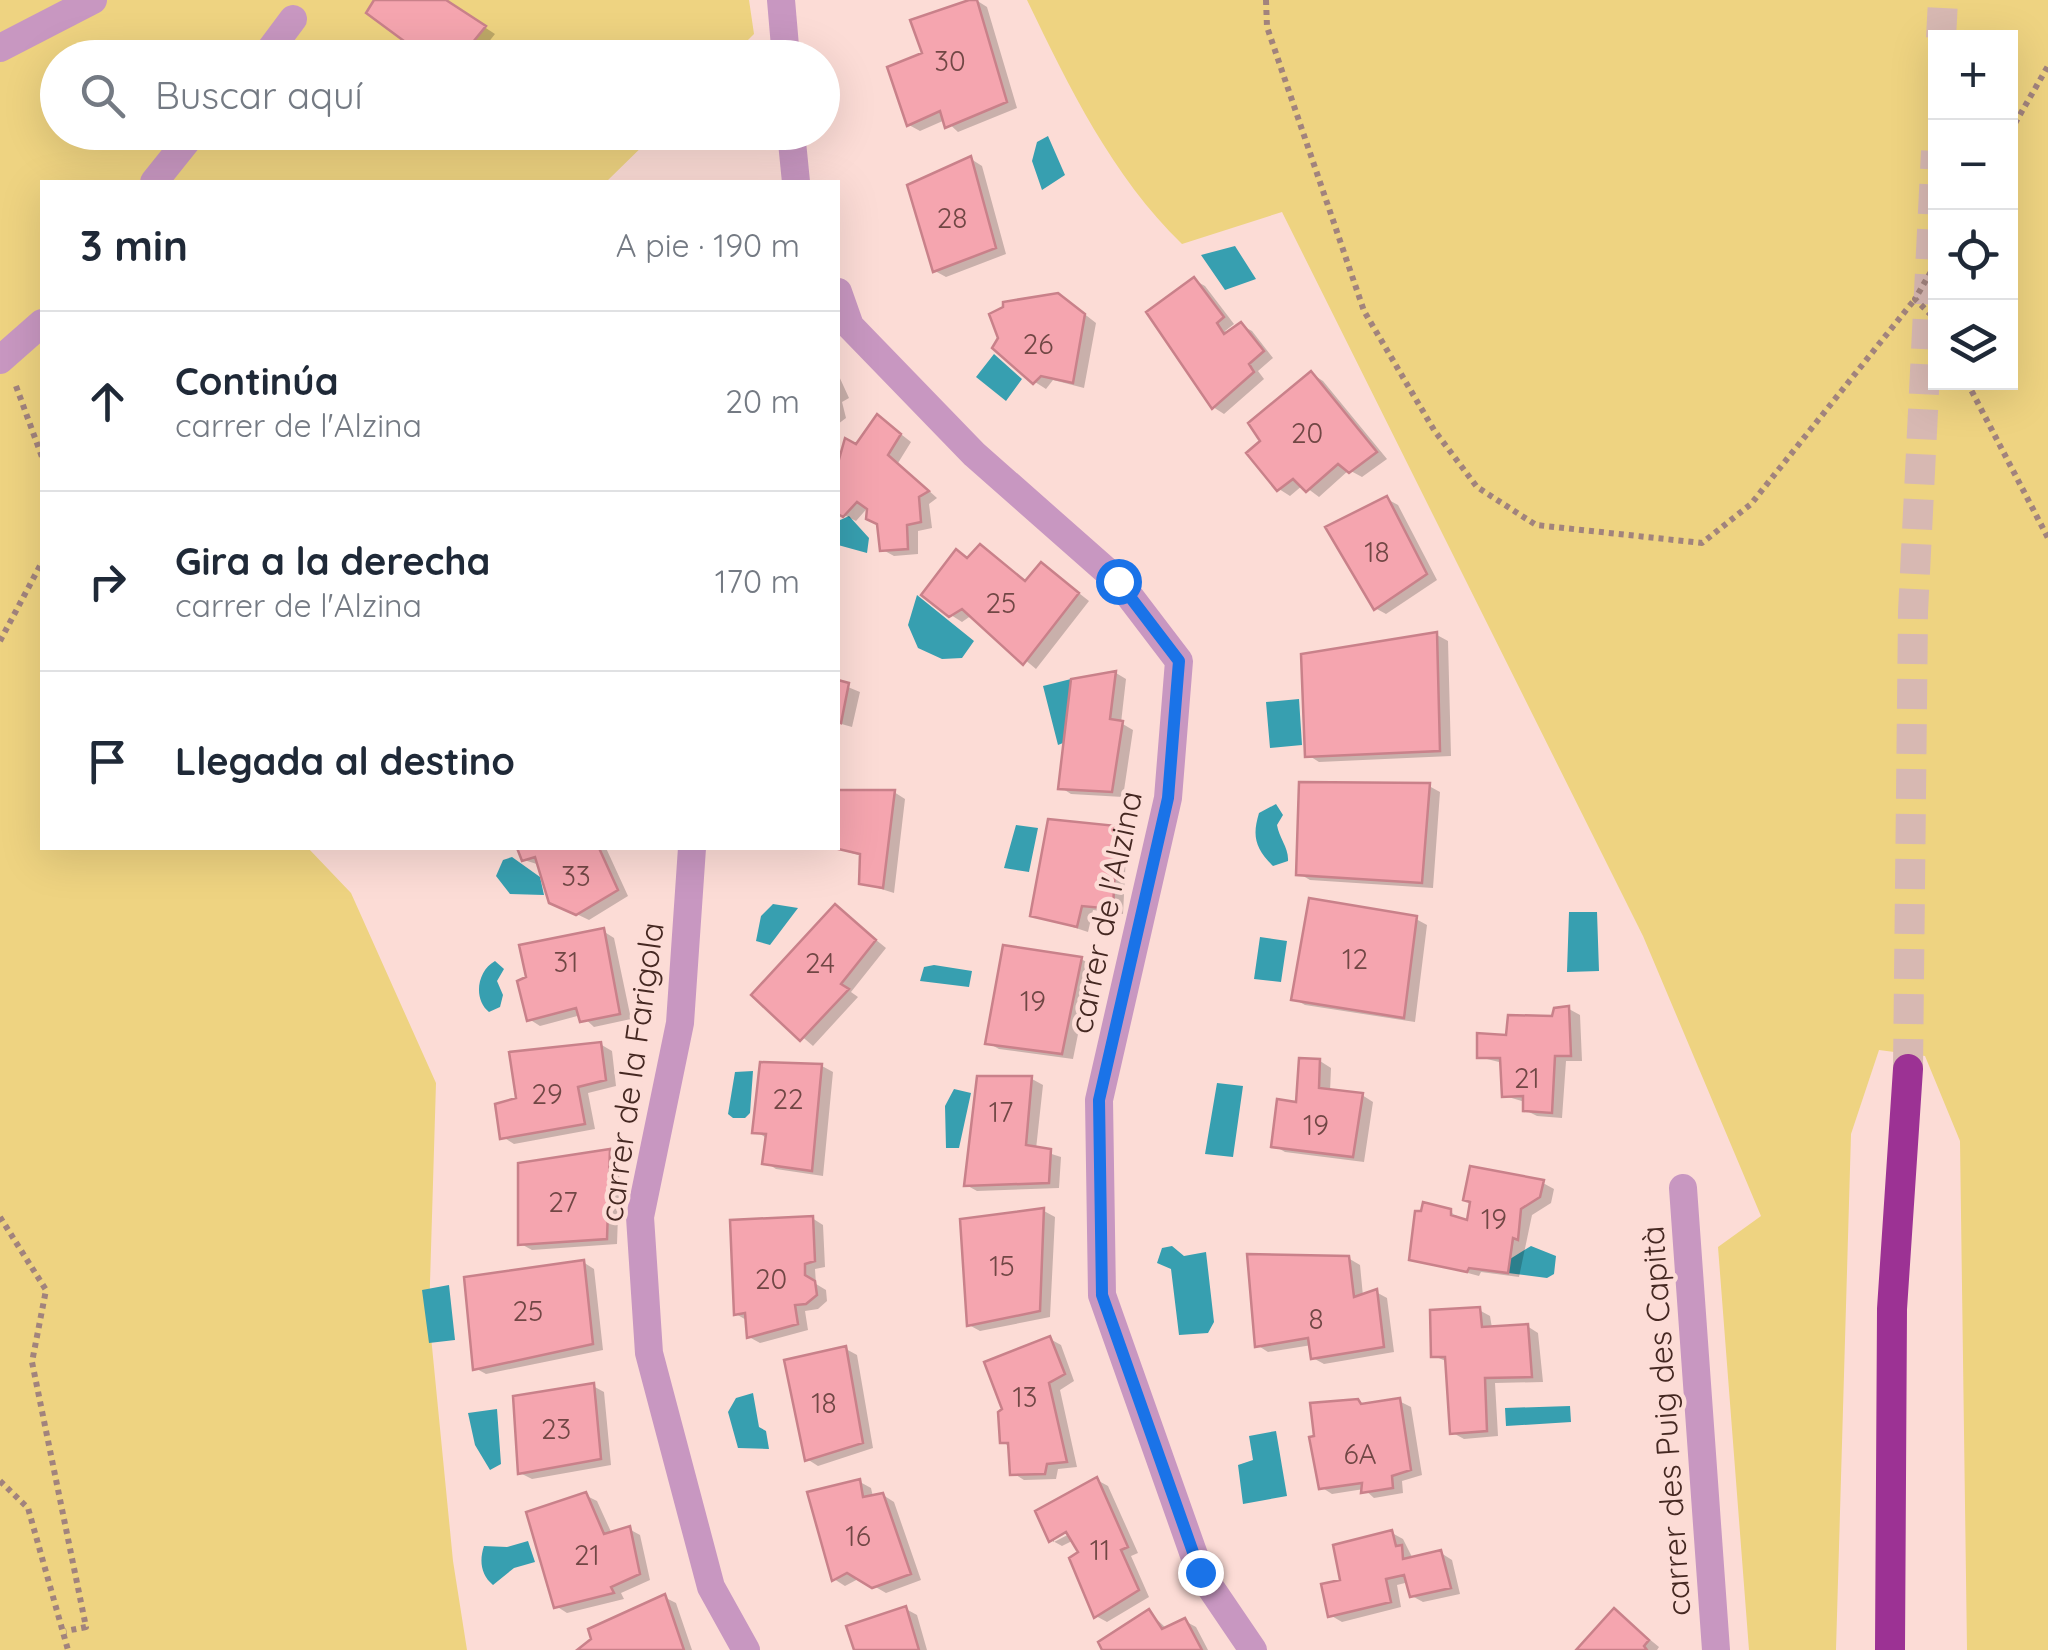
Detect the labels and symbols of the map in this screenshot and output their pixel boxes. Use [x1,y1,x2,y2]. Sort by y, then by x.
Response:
house number: 30 [934,43,966,78]
house number: 28 [937,200,967,235]
house number: 26 [1023,326,1053,361]
house number: 20 [1291,415,1323,450]
house number: 18 [1364,534,1390,569]
route start [1096,559,1142,605]
house number: 25 [986,585,1016,620]
street label: carrer de l'Alzina [1060,787,1150,1037]
house number: 33 [561,858,591,893]
street label: carrer de la Farigola [590,920,672,1224]
house number: 12 [1342,941,1368,976]
house number: 31 [553,944,579,979]
house number: 24 [805,945,835,980]
house number: 19 [1020,983,1046,1018]
house number: 21 [1514,1060,1540,1095]
house number: 29 [531,1076,563,1111]
house number: 22 [772,1081,804,1116]
house number: 17 [989,1094,1013,1129]
house number: 19 [1303,1107,1329,1142]
house number: 27 [548,1184,578,1219]
house number: 19 [1481,1201,1507,1236]
street label: carrer des Puig des Capità [1631,1225,1699,1617]
house number: 15 [989,1248,1015,1283]
house number: 20 [755,1261,787,1296]
house number: 25 [513,1293,543,1328]
house number: 8 [1308,1301,1324,1336]
house number: 13 [1012,1379,1038,1414]
house number: 18 [811,1385,837,1420]
house number: 23 [541,1411,571,1446]
house number: 6A [1343,1436,1377,1471]
house number: 16 [845,1518,871,1553]
house number: 11 [1090,1532,1110,1567]
house number: 21 [574,1537,600,1572]
route end [1178,1550,1224,1596]

